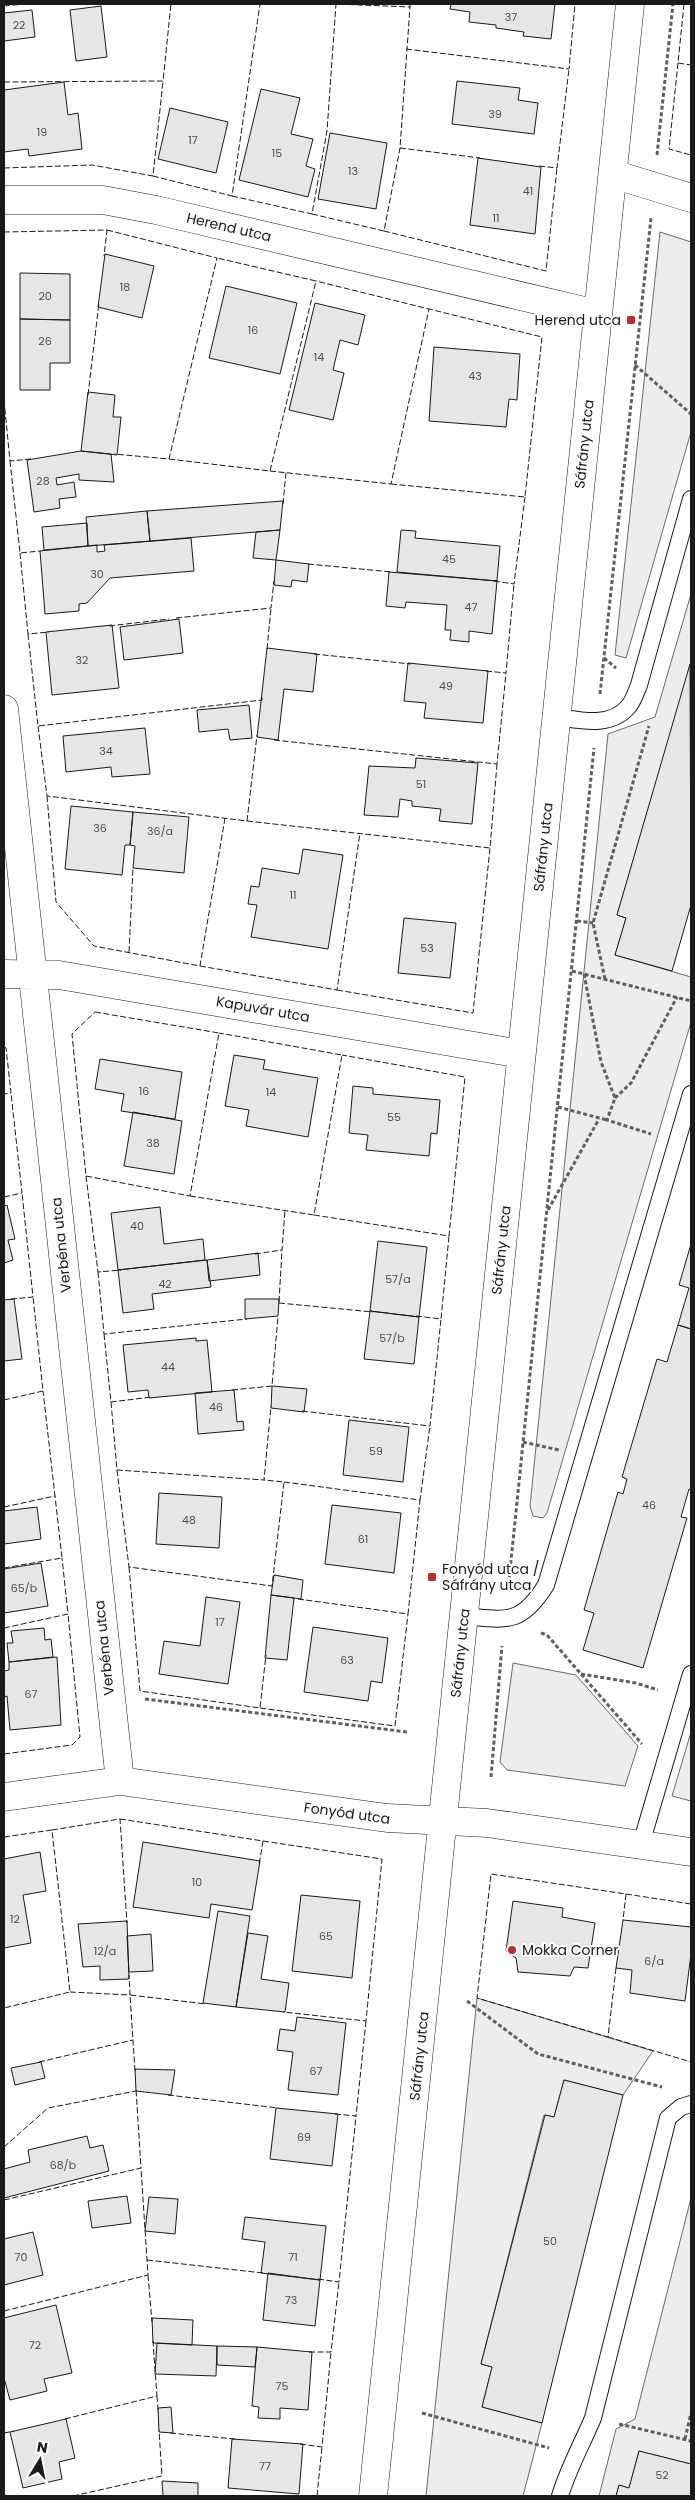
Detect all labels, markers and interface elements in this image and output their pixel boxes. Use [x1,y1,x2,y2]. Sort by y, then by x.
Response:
house number: 37 [505,9,517,25]
house number: 22 [13,17,25,33]
house number: 39 [488,106,502,122]
house number: 19 [37,124,47,140]
house number: 17 [188,132,198,148]
house number: 15 [272,145,282,161]
house number: 13 [348,163,358,179]
house number: 41 [523,183,533,199]
street label: Herend utca [185,208,273,246]
house number: 11 [492,210,500,226]
house number: 18 [120,279,130,295]
house number: 20 [38,288,52,304]
place label: Herend utca [535,310,621,330]
marker: Herend utca [625,314,637,326]
house number: 16 [248,322,258,338]
house number: 26 [38,333,52,349]
house number: 14 [314,349,324,365]
house number: 43 [468,368,482,384]
street label: Sáfrány utca [569,398,599,490]
house number: 28 [36,473,50,489]
house number: 45 [442,551,456,567]
house number: 30 [90,566,104,582]
house number: 47 [465,599,477,615]
house number: 32 [76,652,88,668]
house number: 49 [439,678,453,694]
house number: 34 [99,743,113,759]
house number: 51 [416,776,426,792]
street label: Sáfrány utca [528,801,558,893]
house number: 36 [93,820,107,836]
house number: 36/a [147,823,173,839]
house number: 11 [289,887,297,903]
house number: 53 [420,940,434,956]
street label: Kapuvár utca [215,991,311,1027]
house number: 16 [139,1083,149,1099]
house number: 14 [266,1084,276,1100]
house number: 55 [387,1109,401,1125]
house number: 38 [146,1135,160,1151]
street label: Verbéna utca [46,1196,76,1294]
street label: Sáfrány utca [486,1204,516,1296]
house number: 40 [130,1218,144,1234]
house number: 57/a [385,1271,411,1287]
house number: 42 [158,1276,172,1292]
house number: 57/b [379,1330,405,1346]
house number: 44 [161,1359,175,1375]
house number: 46 [209,1399,223,1415]
house number: 59 [369,1443,383,1459]
house number: 46 [642,1497,656,1513]
house number: 48 [182,1512,196,1528]
house number: 61 [358,1531,368,1547]
place label: Fonyód utca / Sáfrány utca [442,1559,539,1595]
marker: Fonyód utca / Sáfrány utca [426,1571,438,1583]
house number: 65/b [11,1580,37,1596]
street label: Verbéna utca [89,1599,119,1697]
street label: Sáfrány utca [445,1607,475,1699]
house number: 17 [215,1614,225,1630]
house number: 63 [340,1652,354,1668]
house number: 67 [25,1686,38,1702]
street label: Fonyód utca [303,1797,391,1829]
house number: 10 [192,1874,202,1890]
house number: 12 [10,1911,20,1927]
house number: 65 [319,1928,333,1944]
place label: Mokka Corner [522,1940,619,1960]
house number: 12/a [94,1943,116,1959]
marker: Mokka Corner [506,1944,518,1956]
house number: 6/a [644,1953,664,1969]
street label: Sáfrány utca [404,2010,434,2102]
house number: 67 [310,2063,323,2079]
house number: 69 [297,2129,311,2145]
house number: 68/b [50,2157,76,2173]
house number: 50 [543,2233,557,2249]
house number: 70 [15,2249,28,2265]
house number: 71 [288,2249,298,2265]
house number: 73 [285,2292,297,2308]
house number: 72 [29,2337,41,2353]
house number: 75 [276,2378,289,2394]
north arrow [15,2435,65,2485]
text: N [35,2436,49,2458]
house number: 77 [259,2458,271,2474]
house number: 52 [655,2467,669,2483]

